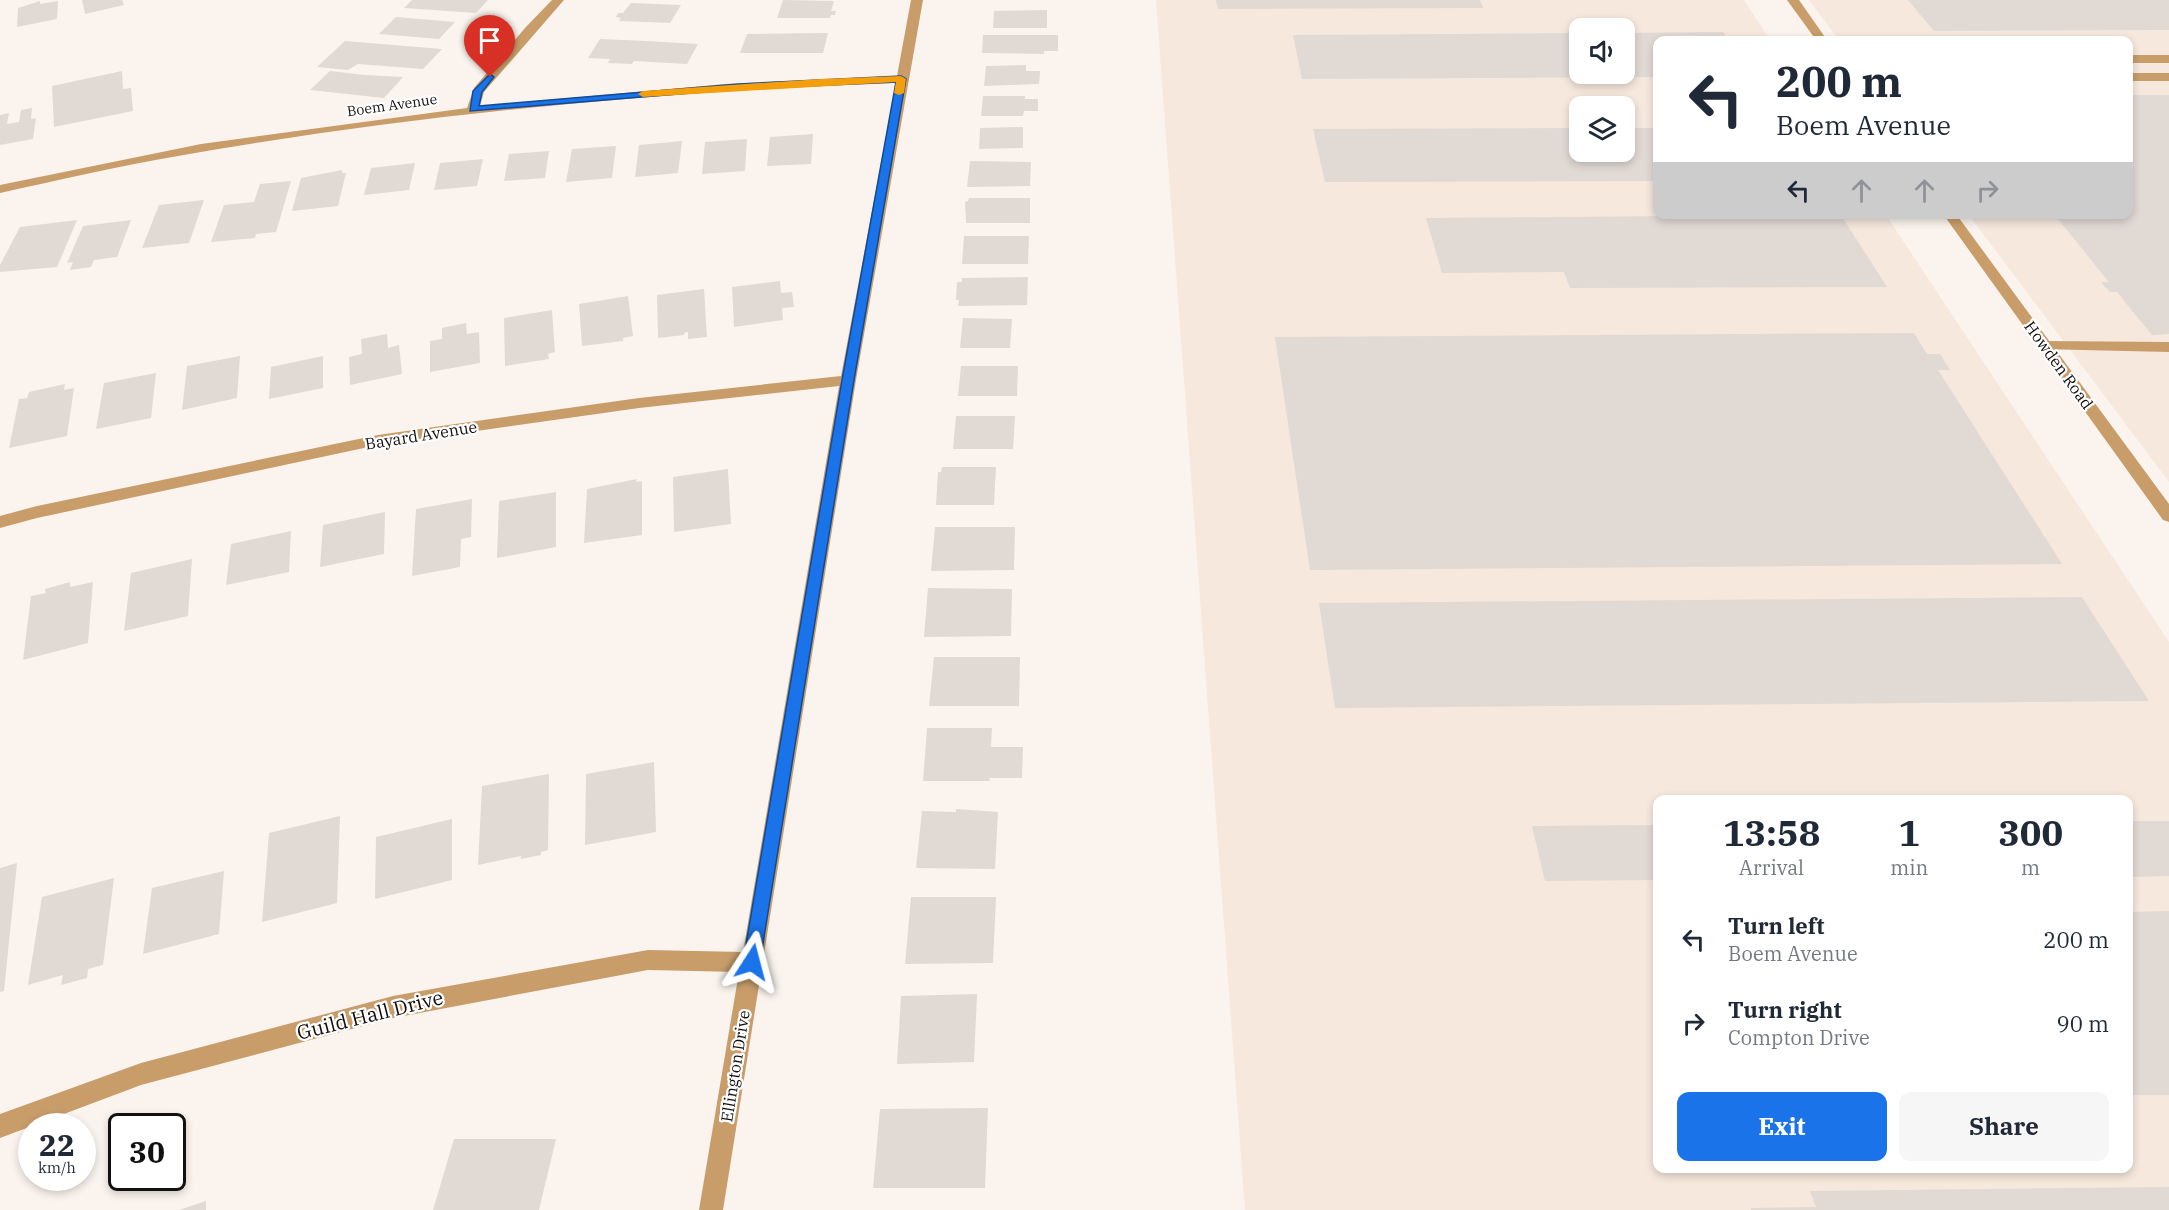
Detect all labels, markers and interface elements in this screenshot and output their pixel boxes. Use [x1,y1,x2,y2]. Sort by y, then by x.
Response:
pin [464,15,515,77]
map controls [1569,18,1635,162]
button: sound [1569,18,1635,84]
icon: arrive [473,24,506,57]
text: 200 m [1776,54,1902,109]
icon: left [1677,60,1755,138]
street label: Boem Avenue [346,90,438,120]
button: layers [1569,96,1635,162]
text: Boem Avenue [1776,107,1951,142]
icon: left [1782,174,1815,207]
icon: ahead [1845,174,1878,207]
icon: ahead [1908,174,1941,207]
icon: right [1971,174,2004,207]
street label: Howden Road [2020,317,2098,413]
street label: Bayard Avenue [364,416,478,454]
text: 13:58 [1723,809,1820,856]
text: 1 [1898,809,1920,856]
text: 300 [1998,809,2063,856]
text: Arrival [1739,854,1804,881]
text: min [1890,854,1928,881]
text: m [2021,854,2040,881]
text: Turn left [1728,911,1824,940]
icon: left [1677,923,1710,956]
text: 200 m [2043,925,2109,954]
position arrow [720,930,784,994]
text: Boem Avenue [1728,940,1858,967]
street label: Guild Hall Drive [294,983,446,1046]
text: Turn right [1728,995,1842,1024]
icon: right [1677,1007,1710,1040]
street label: Ellington Drive [716,1009,754,1123]
text: 90 m [2057,1009,2109,1038]
text: Compton Drive [1728,1024,1870,1051]
button: Exit [1677,1092,1887,1161]
button: Share [1899,1092,2109,1161]
speed limit sign: 30 [108,1113,186,1191]
text: 22 [39,1125,75,1164]
text: km/h [38,1158,76,1177]

